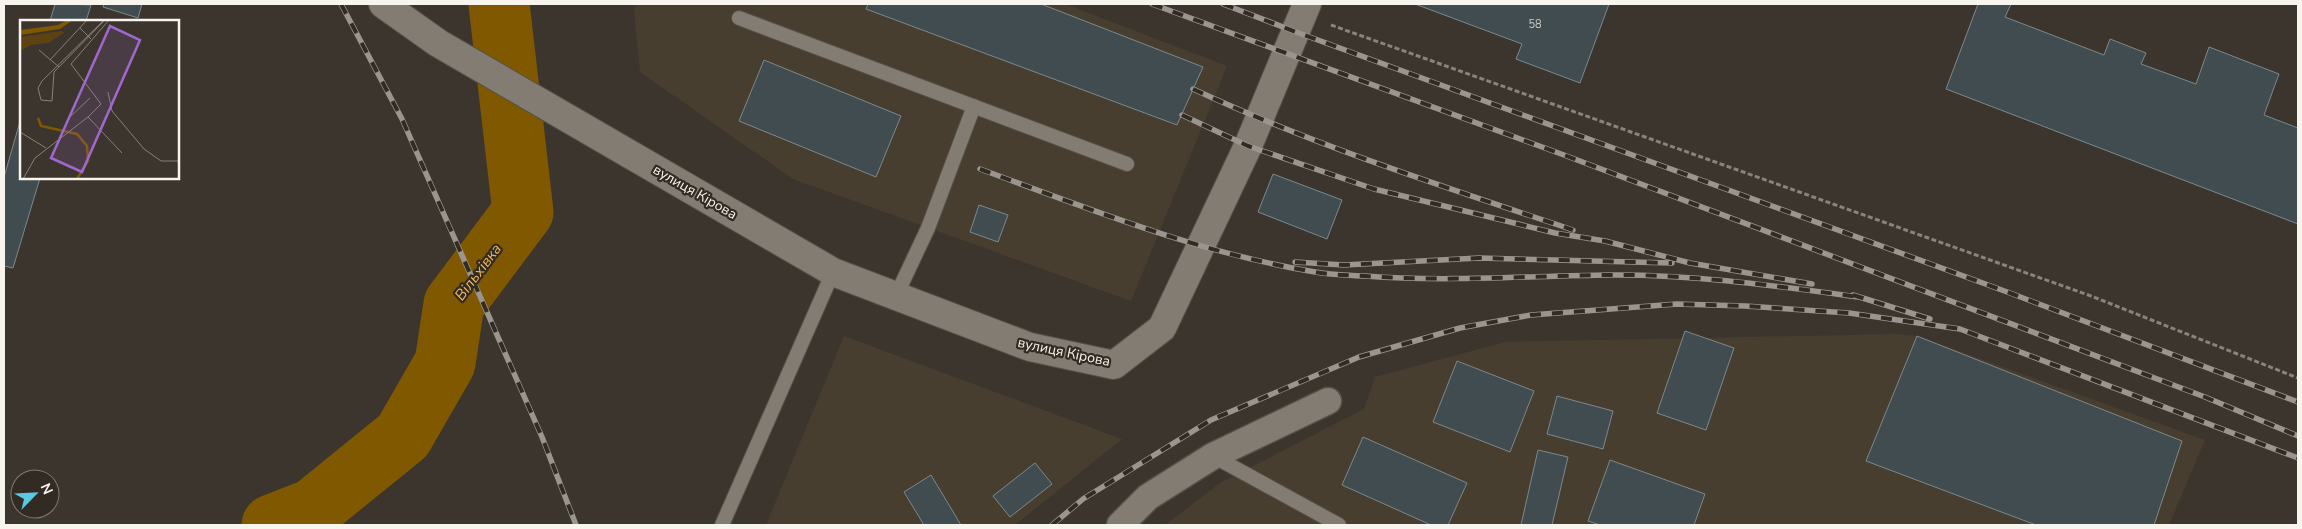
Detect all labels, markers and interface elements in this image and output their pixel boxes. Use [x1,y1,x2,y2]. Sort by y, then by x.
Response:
house number: 58 [1528,17,1542,32]
inset map [20,20,179,179]
street label: вулиця Кірова [650,160,740,224]
water label: Вільхівка [450,239,506,305]
street label: вулиця Кірова [1016,333,1112,371]
north arrow [10,469,60,519]
text: N [36,480,57,498]

